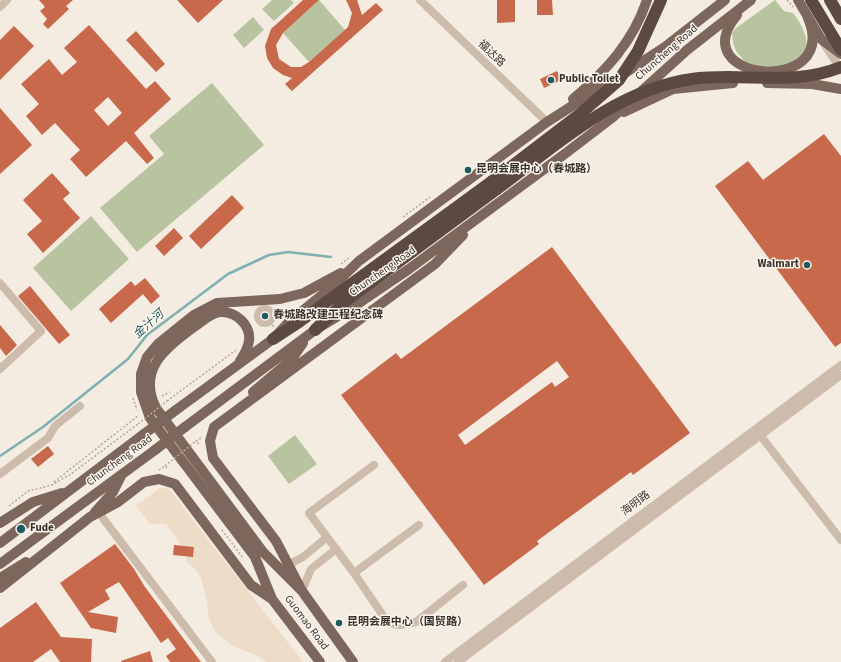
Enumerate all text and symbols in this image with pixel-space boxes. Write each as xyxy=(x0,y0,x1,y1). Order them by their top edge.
street label: Chuncheng Road xyxy=(633,22,701,84)
street label: 福达路 xyxy=(475,38,507,70)
place label: Public Toilet xyxy=(559,73,619,87)
marker: Public Toilet xyxy=(546,75,556,85)
place label: 昆明会展中心（春城路） xyxy=(476,163,597,177)
marker: 昆明会展中心（春城路） xyxy=(463,165,473,175)
street label: Chuncheng Road xyxy=(347,244,419,300)
place label: Walmart xyxy=(757,258,799,272)
marker: Walmart xyxy=(802,260,812,270)
water label: 金汁河 xyxy=(131,308,167,342)
place label: 春城路改建工程纪念碑 xyxy=(273,309,383,323)
marker: 春城路改建工程纪念碑 xyxy=(260,311,270,321)
street label: Chuncheng Road xyxy=(85,433,155,489)
street label: 海明路 xyxy=(619,489,653,519)
place label: Fude xyxy=(30,522,54,536)
marker: Fude xyxy=(15,523,27,535)
street label: Guomao Road xyxy=(281,593,331,653)
place label: 昆明会展中心（国贸路） xyxy=(347,616,468,630)
marker: 昆明会展中心（国贸路） xyxy=(334,618,344,628)

